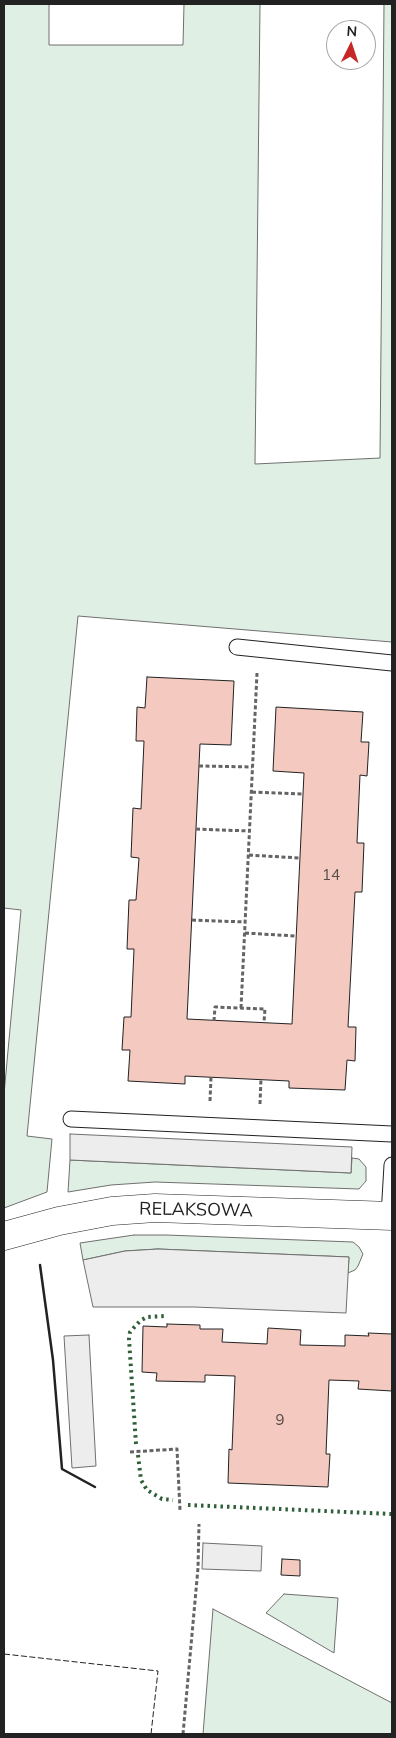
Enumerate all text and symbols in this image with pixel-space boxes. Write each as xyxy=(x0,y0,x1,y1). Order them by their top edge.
north arrow xyxy=(326,20,376,70)
text: N xyxy=(346,22,358,40)
house number: 14 xyxy=(322,866,340,884)
street label: RELAKSOWA xyxy=(139,1198,253,1222)
house number: 9 xyxy=(276,1411,284,1429)

